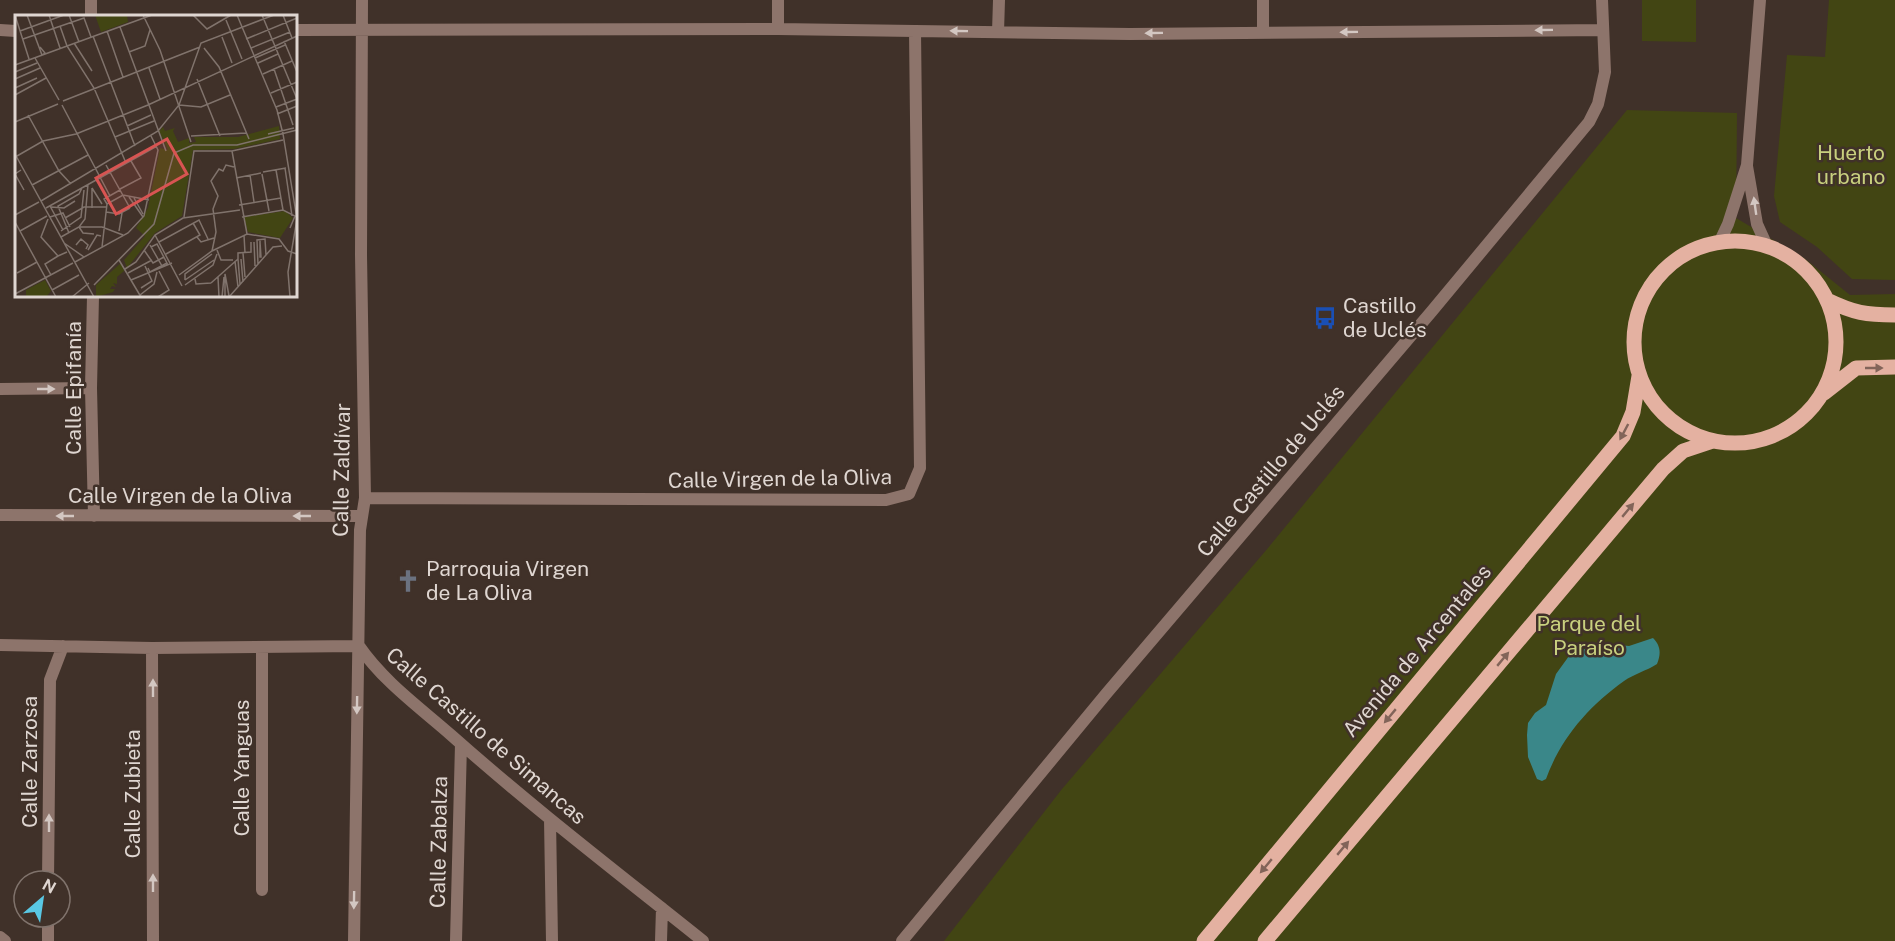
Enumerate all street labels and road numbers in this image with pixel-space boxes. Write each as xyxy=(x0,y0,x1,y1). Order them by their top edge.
street label: Calle Epifanía xyxy=(61,321,86,455)
street label: Calle Castillo de Uclés xyxy=(1191,380,1350,562)
street label: Calle Zaldívar xyxy=(328,403,355,537)
street label: Calle Virgen de la Oliva xyxy=(668,464,892,493)
street label: Calle Virgen de la Oliva xyxy=(68,483,292,508)
street label: Avenida de Arcentales xyxy=(1337,559,1496,742)
street label: Calle Castillo de Simancas xyxy=(381,642,591,829)
street label: Calle Zarzosa xyxy=(17,696,42,828)
street label: Calle Yanguas xyxy=(229,700,254,836)
street label: Calle Zubieta xyxy=(120,729,145,859)
street label: Calle Zabalza xyxy=(425,776,452,908)

